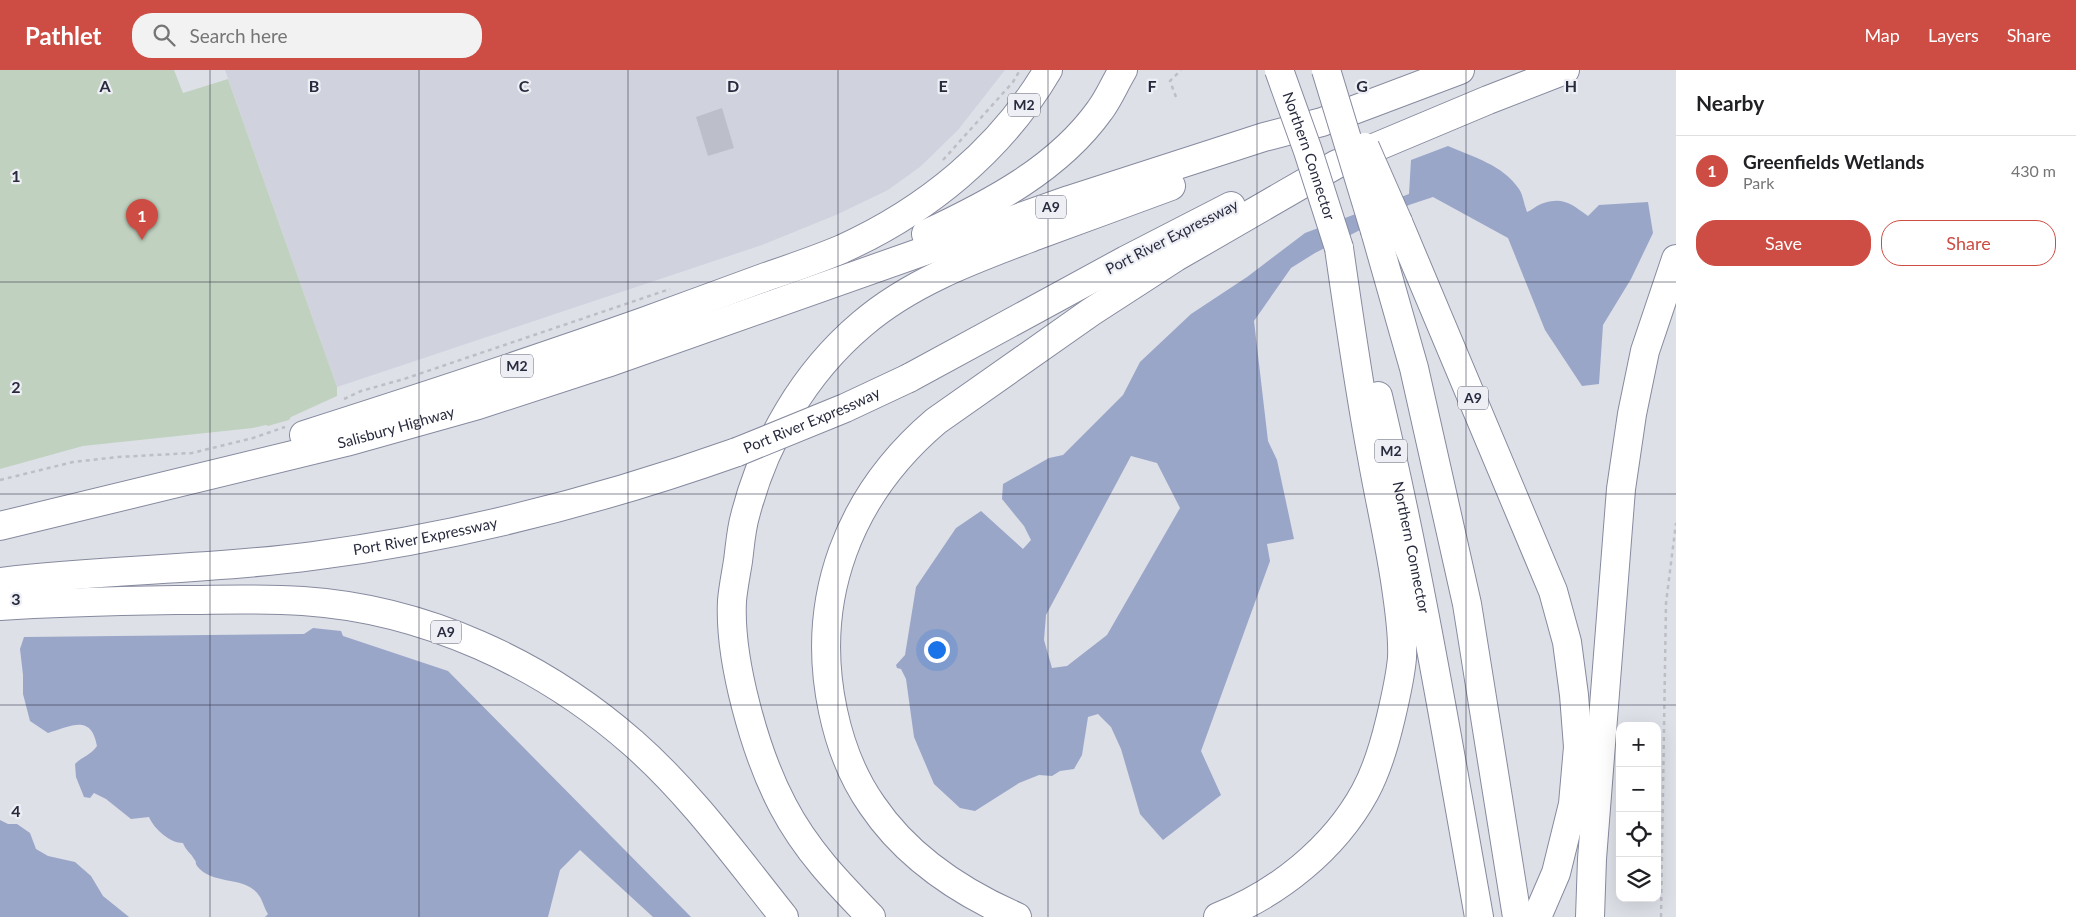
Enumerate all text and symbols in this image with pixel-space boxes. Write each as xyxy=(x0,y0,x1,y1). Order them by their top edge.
search box xyxy=(132,13,482,58)
text: Pathlet xyxy=(25,21,102,50)
icon: search xyxy=(150,21,178,49)
text: Search here xyxy=(190,24,288,47)
text: Map xyxy=(1864,24,1900,46)
text: Layers xyxy=(1928,24,1979,46)
text: Share xyxy=(2007,24,2051,46)
text: A xyxy=(98,76,111,95)
text: B xyxy=(309,76,319,95)
text: C xyxy=(519,76,530,95)
text: D xyxy=(727,76,739,95)
text: E xyxy=(938,76,948,95)
text: F xyxy=(1147,76,1157,95)
text: G xyxy=(1356,76,1368,95)
text: H xyxy=(1565,76,1577,95)
street label: Northern Connector xyxy=(1280,89,1340,223)
text: Nearby xyxy=(1696,90,1764,115)
road number: M2 xyxy=(1008,94,1040,116)
text: Greenfields Wetlands xyxy=(1743,150,1924,173)
text: 1 xyxy=(1707,161,1717,180)
text: 430 m xyxy=(2011,161,2056,180)
text: 1 xyxy=(11,166,21,185)
text: Park xyxy=(1743,173,1774,192)
road number: A9 xyxy=(1036,195,1066,218)
street label: Port River Expressway xyxy=(1102,195,1241,277)
pin: 1 xyxy=(126,199,158,240)
button: Save xyxy=(1696,220,1871,266)
button: Share xyxy=(1881,220,2056,266)
road number: M2 xyxy=(501,354,533,378)
text: 2 xyxy=(11,377,21,396)
street label: Port River Expressway xyxy=(740,383,883,456)
road number: A9 xyxy=(1458,386,1488,409)
street label: Salisbury Highway xyxy=(336,402,456,452)
road number: M2 xyxy=(1375,440,1407,462)
street label: Northern Connector xyxy=(1390,480,1434,615)
street label: Port River Expressway xyxy=(352,513,499,558)
text: 3 xyxy=(11,589,21,608)
road number: A9 xyxy=(431,620,461,644)
your location xyxy=(924,637,950,663)
map controls xyxy=(1616,722,1661,902)
button: + xyxy=(1616,722,1661,767)
button: − xyxy=(1616,767,1661,812)
text: 4 xyxy=(11,801,21,820)
button: locate xyxy=(1616,812,1661,857)
button: layers xyxy=(1616,857,1661,902)

